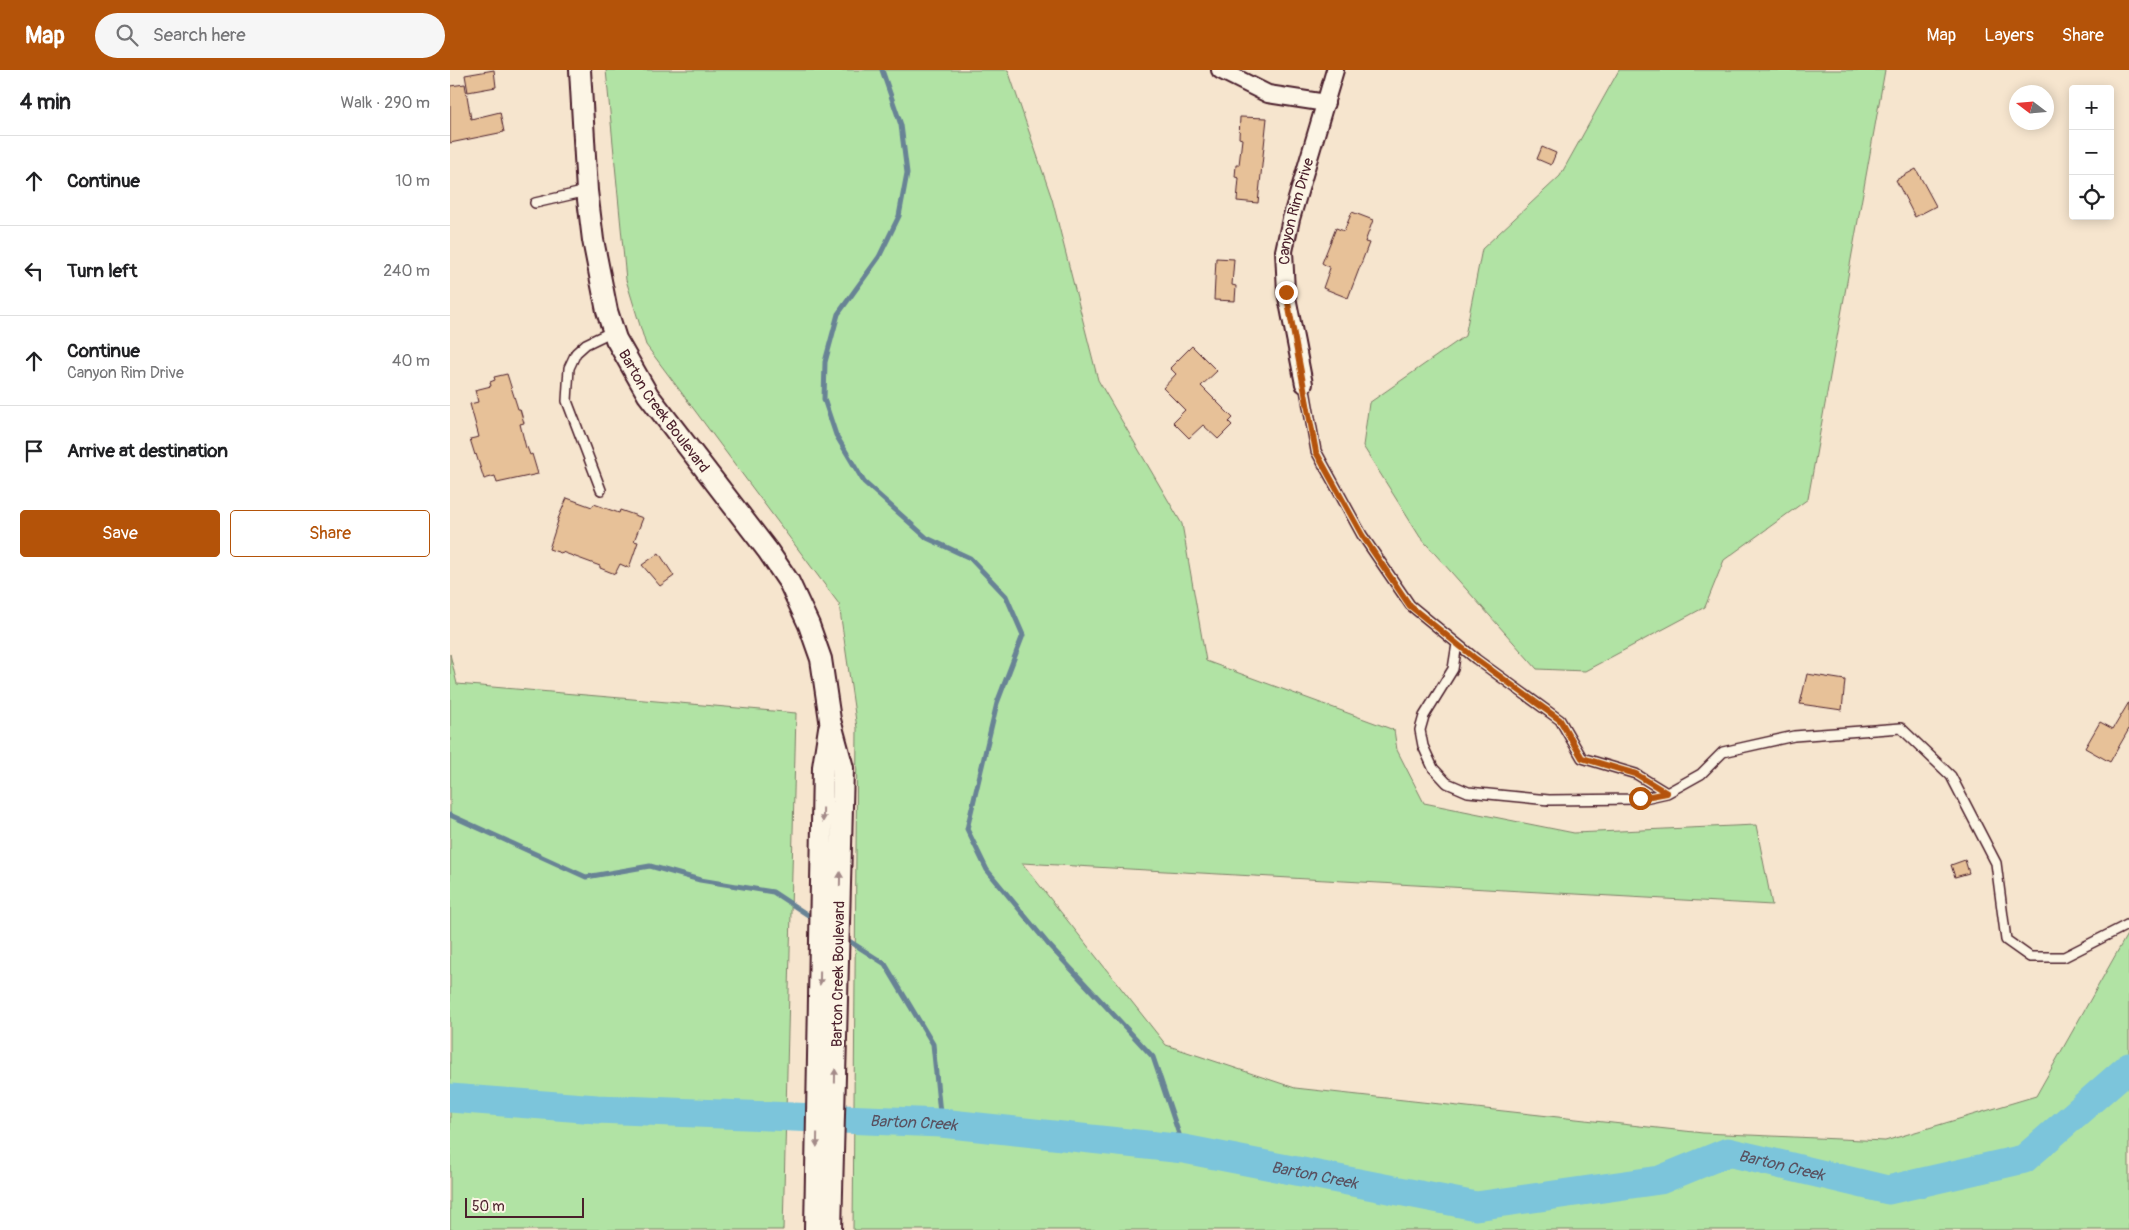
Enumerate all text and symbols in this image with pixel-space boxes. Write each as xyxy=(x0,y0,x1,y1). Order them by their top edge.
search box xyxy=(95,13,445,58)
text: Map xyxy=(25,21,65,50)
icon: search xyxy=(113,21,141,49)
text: Search here xyxy=(153,23,246,47)
text: Map xyxy=(1927,24,1956,47)
text: Layers xyxy=(1984,24,2034,47)
text: Share xyxy=(2062,24,2104,47)
north arrow xyxy=(2009,85,2054,130)
map controls xyxy=(2069,85,2114,220)
button: + xyxy=(2069,85,2114,130)
text: 4 min xyxy=(20,89,71,116)
text: Walk · 290 m xyxy=(341,93,430,113)
button: − xyxy=(2069,130,2114,175)
street label: Canyon Rim Drive xyxy=(1275,155,1319,265)
icon: ahead xyxy=(20,167,48,195)
text: Continue xyxy=(67,169,140,193)
text: 10 m xyxy=(395,171,430,191)
button: locate xyxy=(2069,175,2114,220)
icon: left xyxy=(20,257,48,285)
text: Turn left xyxy=(67,259,137,283)
text: 240 m xyxy=(383,261,430,281)
route end xyxy=(1275,281,1298,304)
text: Continue xyxy=(67,339,140,363)
street label: Barton Creek Boulevard xyxy=(614,346,713,477)
icon: ahead xyxy=(20,347,48,375)
text: 40 m xyxy=(392,351,430,371)
text: Canyon Rim Drive xyxy=(67,363,184,383)
icon: arrive xyxy=(20,437,48,465)
text: Arrive at destination xyxy=(67,439,228,463)
button: Save xyxy=(20,510,220,557)
button: Share xyxy=(230,510,430,557)
route start xyxy=(1629,787,1652,810)
one-way arrow xyxy=(818,808,826,824)
one-way arrow xyxy=(836,871,844,887)
street label: Barton Creek Boulevard xyxy=(828,901,849,1047)
one-way arrow xyxy=(815,970,823,986)
one-way arrow xyxy=(831,1068,839,1084)
water label: Barton Creek xyxy=(869,1111,959,1136)
one-way arrow xyxy=(813,1132,821,1148)
water label: Barton Creek xyxy=(1736,1146,1827,1186)
water label: Barton Creek xyxy=(1269,1157,1360,1194)
scale bar xyxy=(465,1195,584,1218)
text: 50 m xyxy=(472,1198,505,1215)

